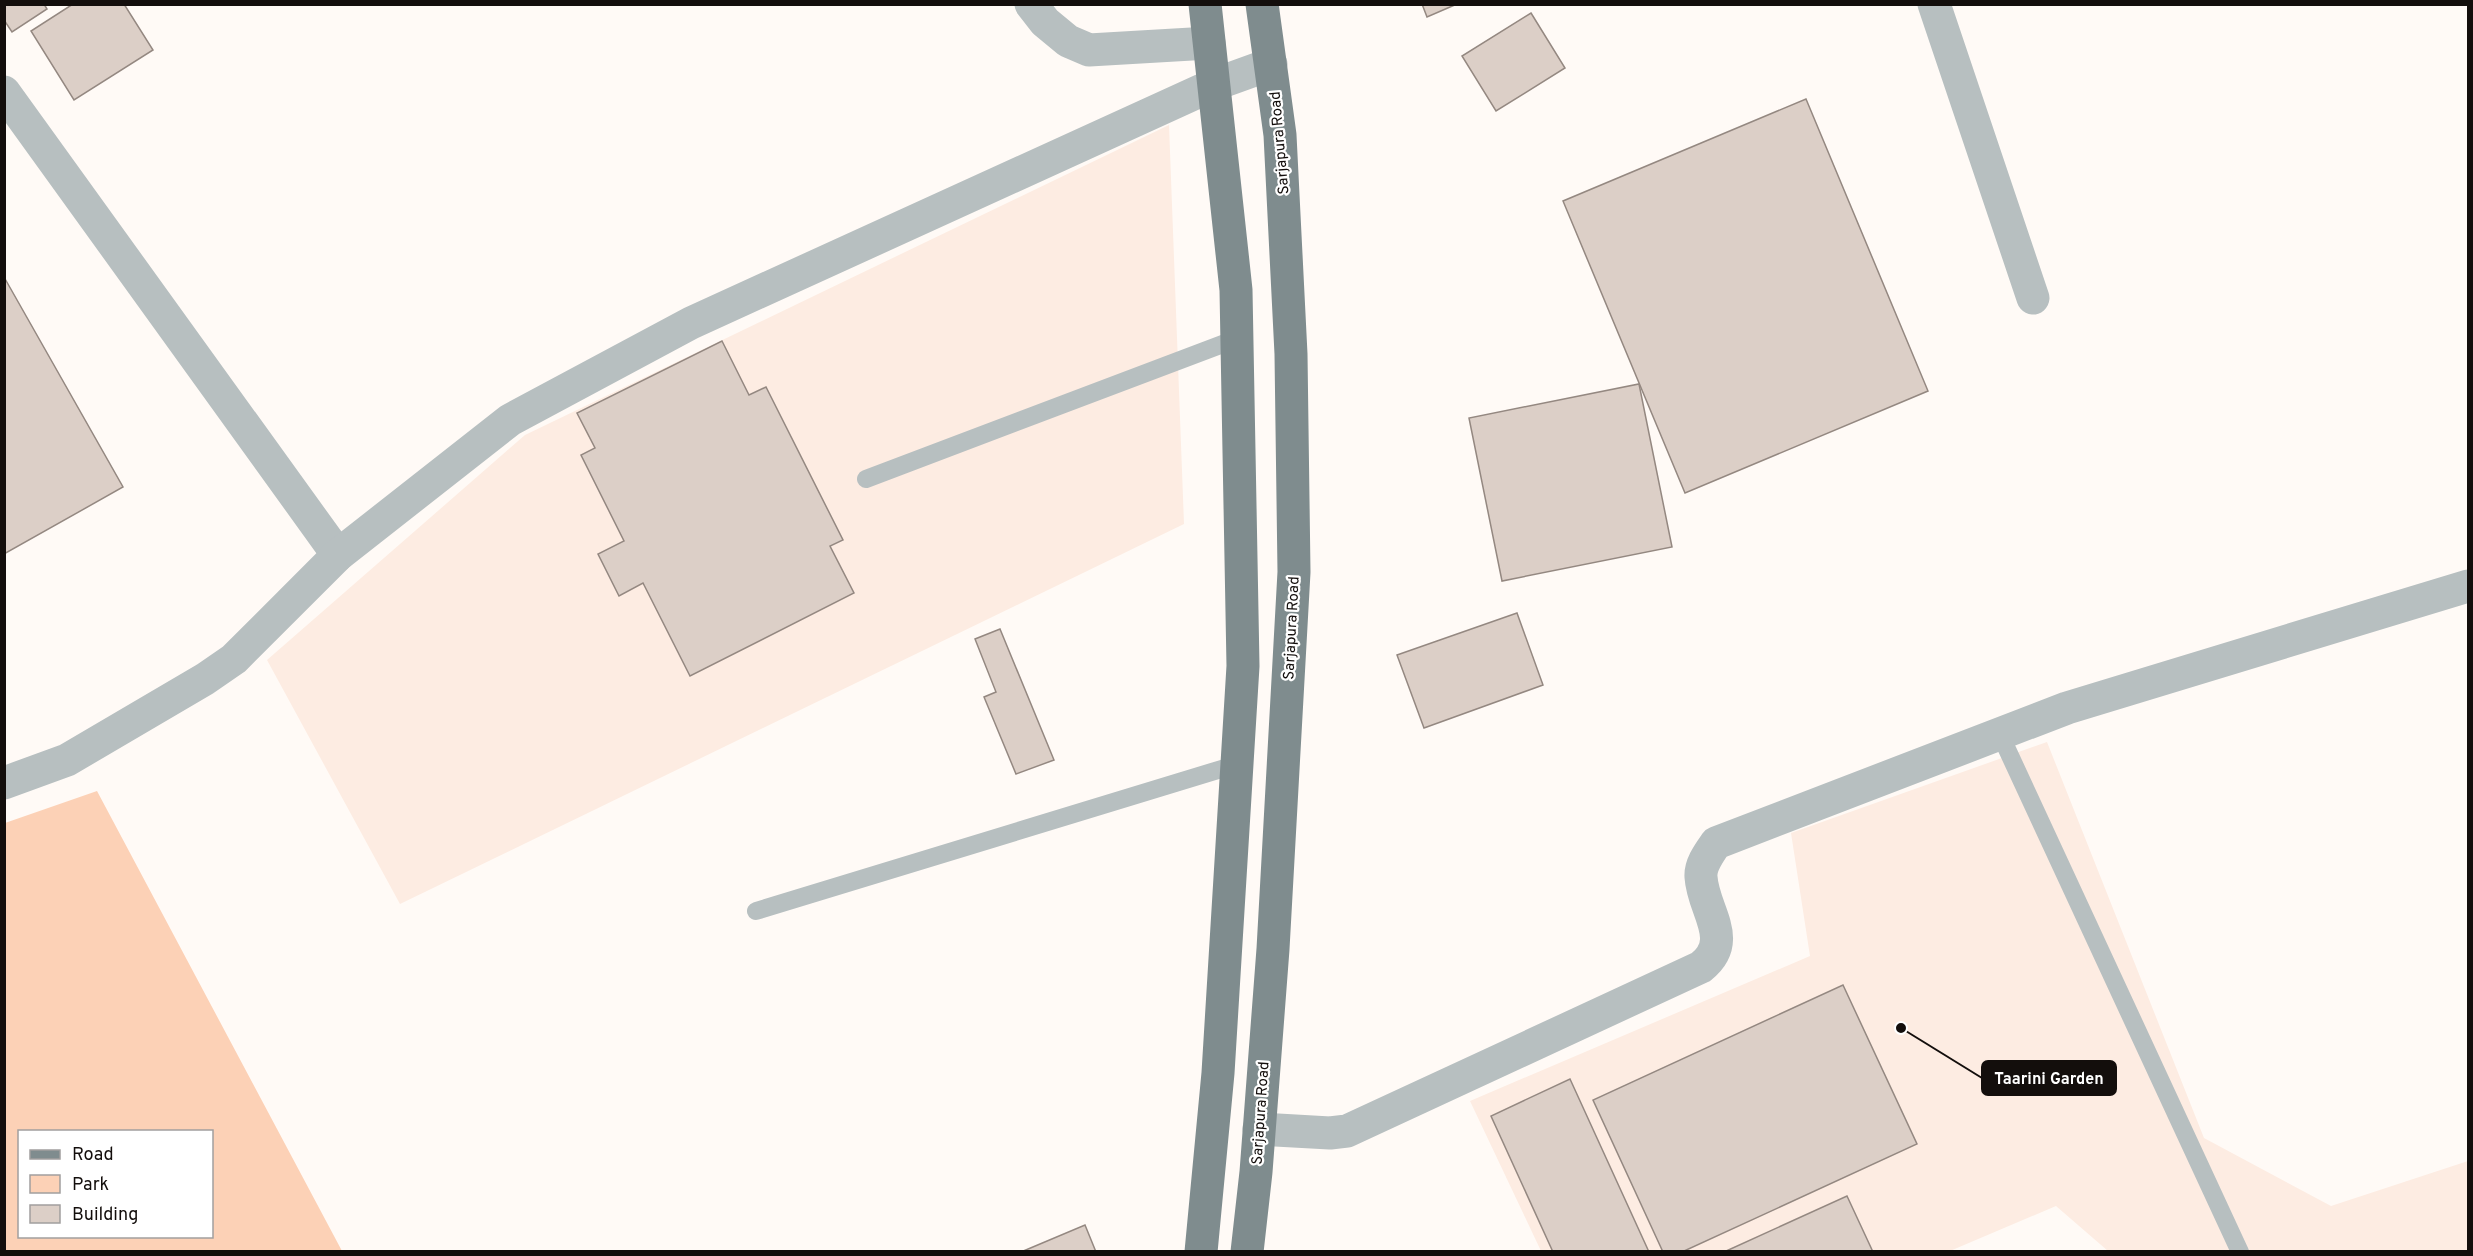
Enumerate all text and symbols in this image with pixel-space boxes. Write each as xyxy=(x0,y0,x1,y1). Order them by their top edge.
street label: Sarjapura Road xyxy=(1267,91,1294,195)
street label: Sarjapura Road xyxy=(1280,576,1305,680)
street label: Sarjapura Road xyxy=(1248,1061,1275,1165)
callout: Taarini Garden xyxy=(1982,1061,2116,1095)
text: Taarini Garden xyxy=(1994,1070,2104,1090)
legend xyxy=(18,1130,213,1238)
text: Road xyxy=(72,1144,114,1167)
text: Park xyxy=(72,1174,109,1197)
text: Building xyxy=(72,1204,138,1227)

